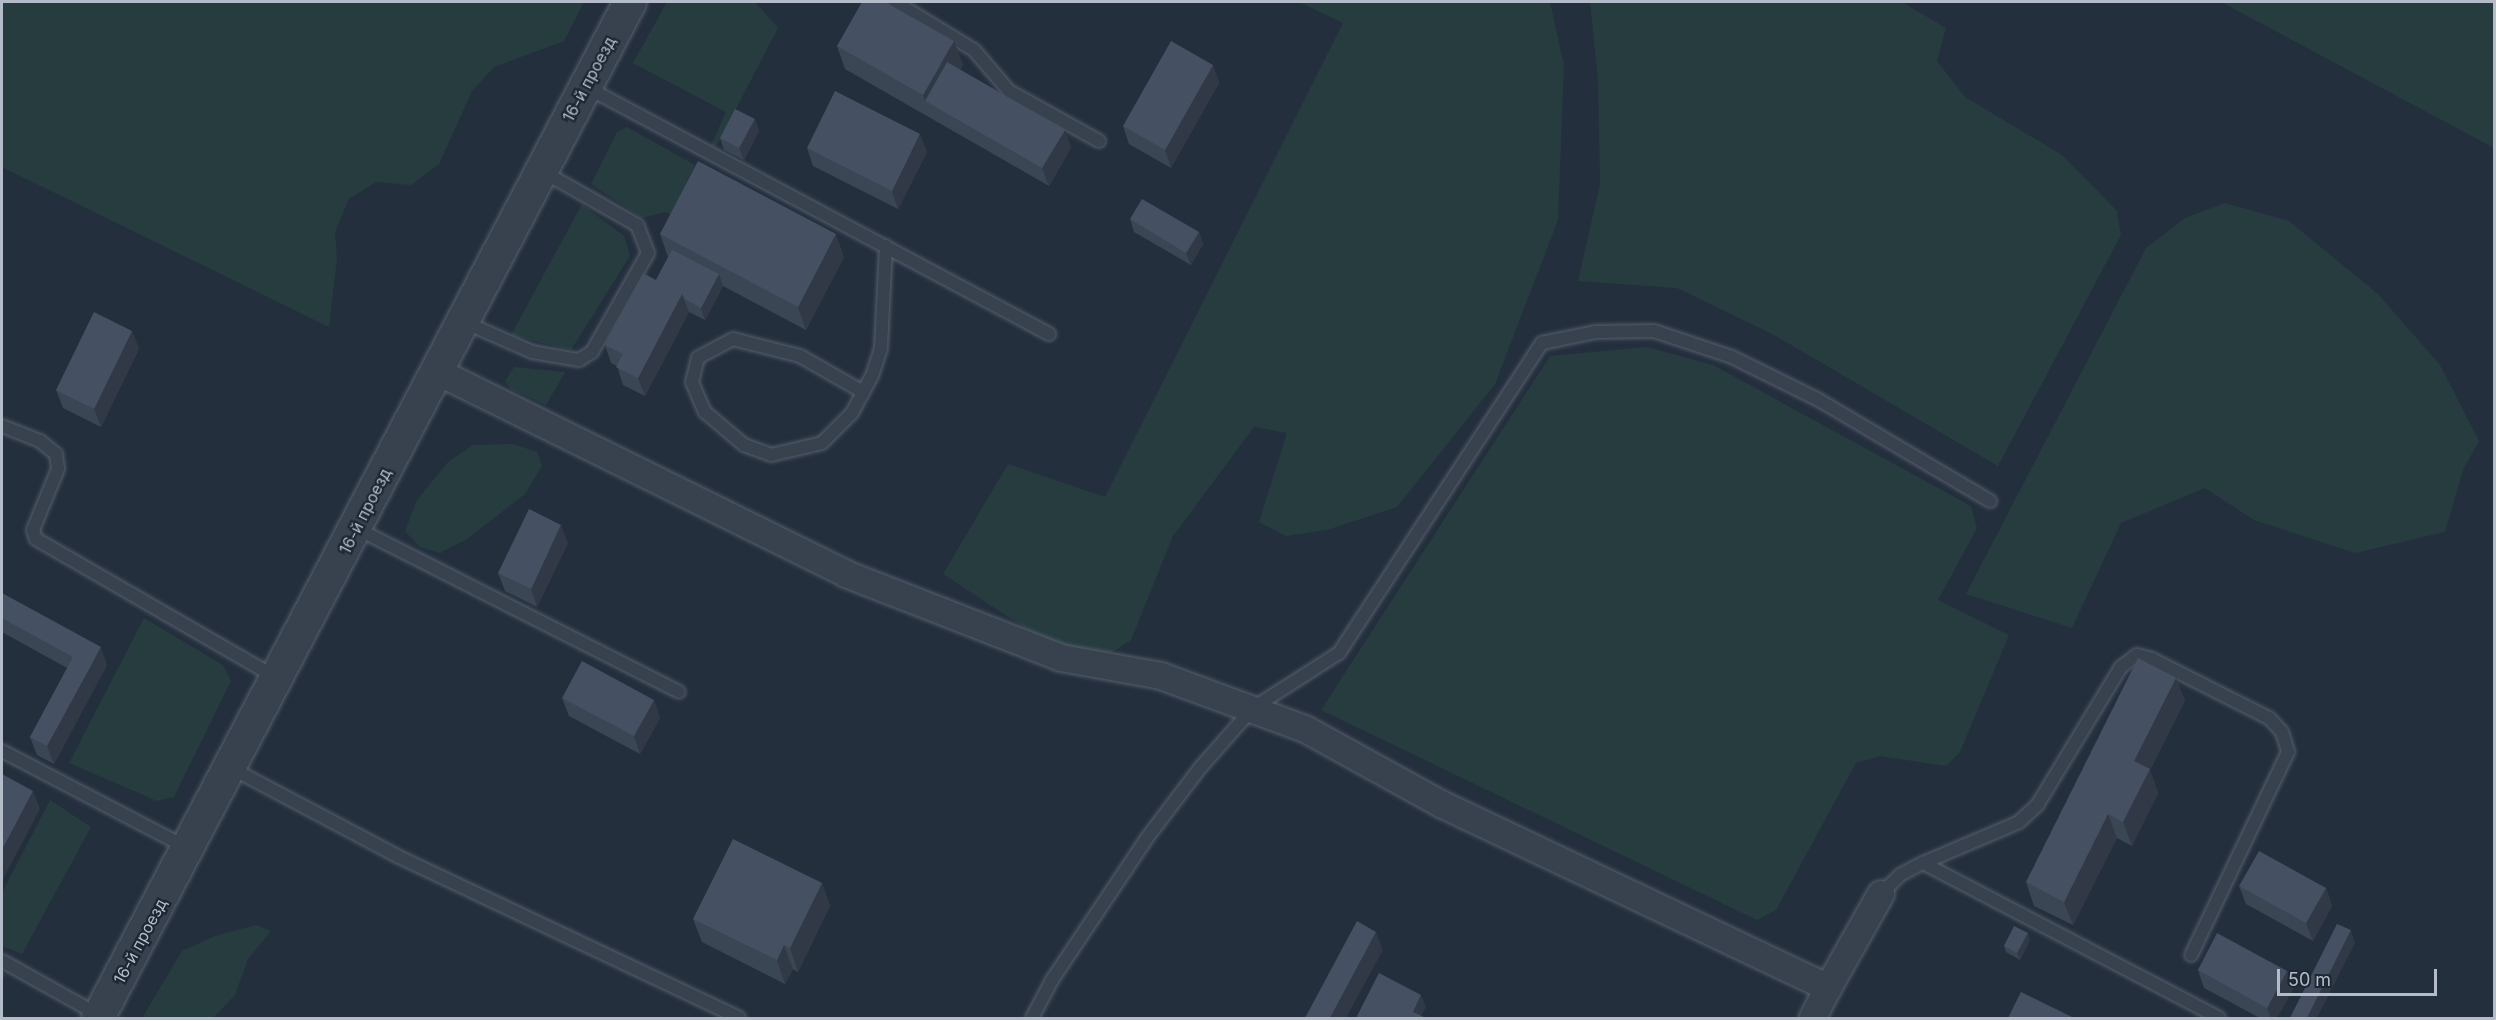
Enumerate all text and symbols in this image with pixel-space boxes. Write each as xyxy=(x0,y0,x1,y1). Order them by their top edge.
street label: 16-й проезд xyxy=(558,33,620,125)
street label: 16-й проезд xyxy=(335,465,395,557)
street label: 16-й проезд xyxy=(109,895,171,987)
scale bar xyxy=(2280,957,2440,995)
text: 50 m xyxy=(2288,969,2331,990)

